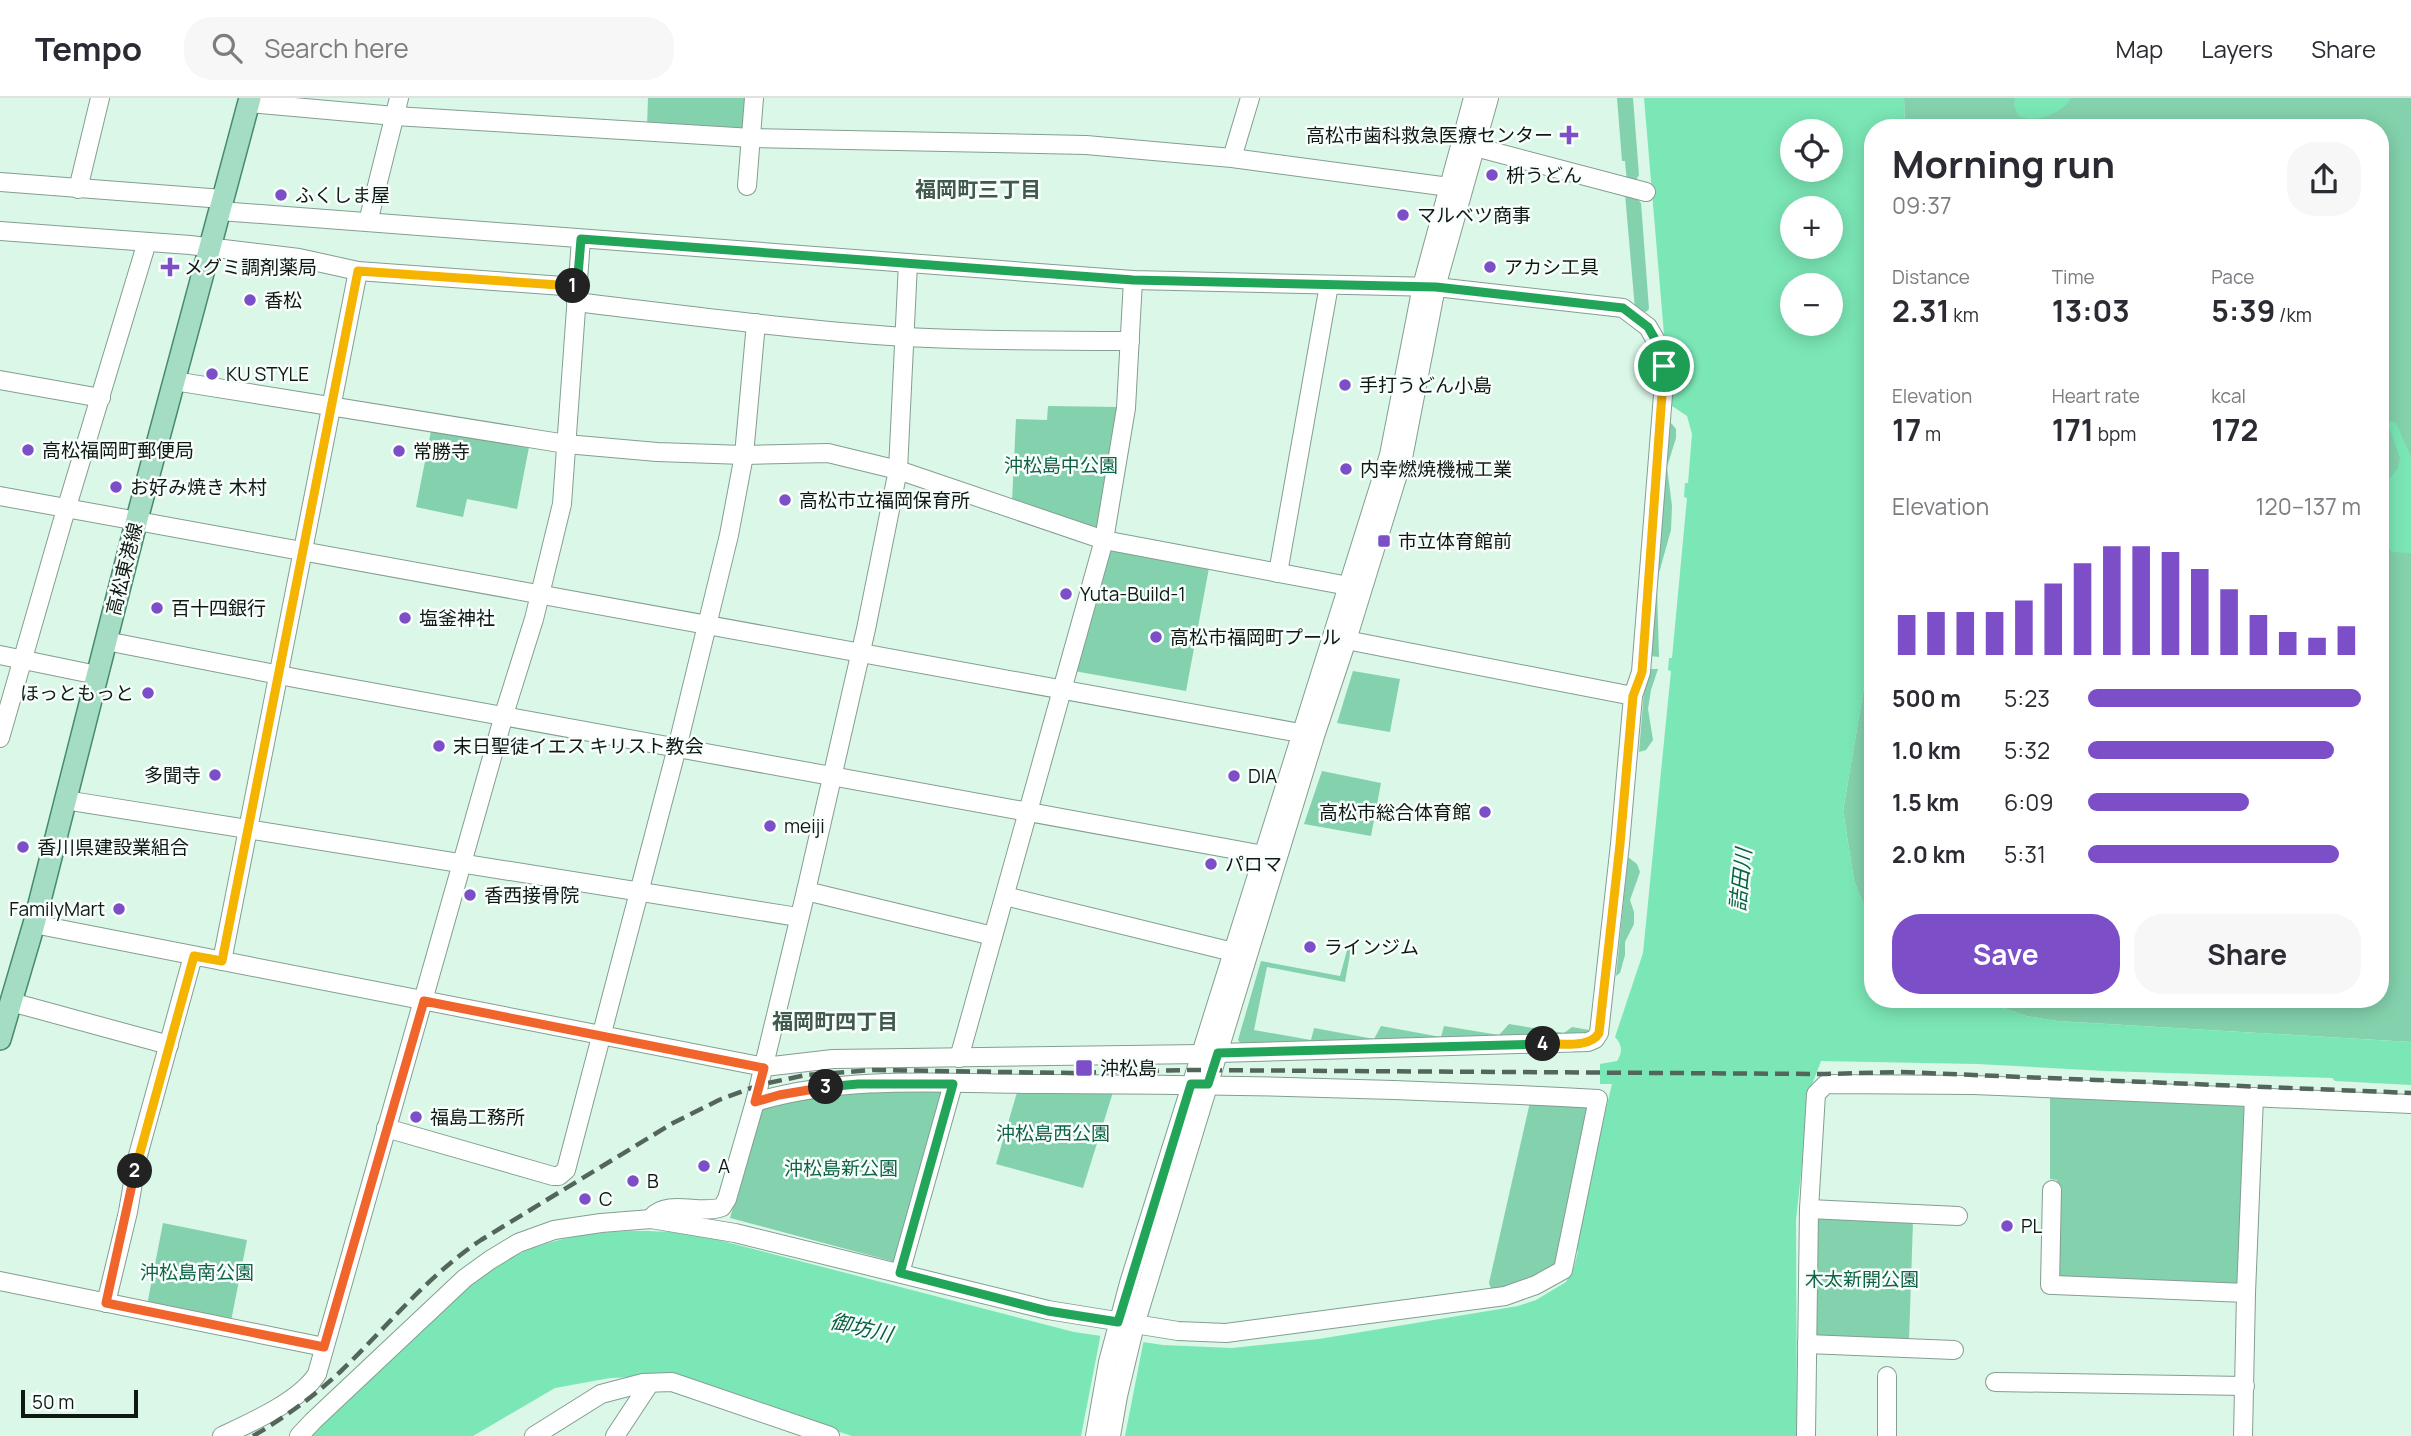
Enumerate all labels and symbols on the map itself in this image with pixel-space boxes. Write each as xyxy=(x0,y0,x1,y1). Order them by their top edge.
place label: 高松市歯科救急医療センター xyxy=(1306,122,1553,148)
marker: 高松市歯科救急医療センター xyxy=(1559,125,1579,145)
place label: 枡うどん xyxy=(1506,162,1582,188)
marker: 枡うどん xyxy=(1484,167,1500,183)
district label: 福岡町三丁目 xyxy=(915,175,1041,203)
place label: ふくしま屋 xyxy=(295,182,390,208)
marker: ふくしま屋 xyxy=(273,187,289,203)
place label: マルベツ商事 xyxy=(1417,202,1531,228)
marker: マルベツ商事 xyxy=(1395,207,1411,223)
place label: メグミ調剤薬局 xyxy=(184,254,317,280)
place label: アカシ工具 xyxy=(1504,254,1599,280)
marker: メグミ調剤薬局 xyxy=(162,259,178,275)
marker: アカシ工具 xyxy=(1482,259,1498,275)
pin: 1 xyxy=(556,268,590,304)
place label: 香松 xyxy=(264,287,302,313)
marker: 香松 xyxy=(242,292,258,308)
pin xyxy=(1634,336,1694,396)
place label: KU STYLE xyxy=(226,361,309,387)
marker: KU STYLE xyxy=(204,366,220,382)
place label: 手打うどん小島 xyxy=(1359,372,1492,398)
marker: 手打うどん小島 xyxy=(1337,377,1353,393)
place label: 高松福岡町郵便局 xyxy=(42,437,194,463)
place label: 常勝寺 xyxy=(413,438,470,464)
marker: 高松福岡町郵便局 xyxy=(20,442,36,458)
marker: 常勝寺 xyxy=(391,443,407,459)
park label: 沖松島中公園 xyxy=(1004,452,1118,478)
place label: 内幸燃焼機械工業 xyxy=(1360,456,1512,482)
marker: 内幸燃焼機械工業 xyxy=(1338,461,1354,477)
place label: お好み焼き 木村 xyxy=(130,474,267,500)
marker: お好み焼き 木村 xyxy=(108,479,124,495)
place label: 高松市立福岡保育所 xyxy=(799,487,970,513)
marker: 高松市立福岡保育所 xyxy=(777,492,793,508)
street label: 高松東港線 xyxy=(100,520,148,618)
place label: 市立体育館前 xyxy=(1398,528,1512,554)
marker: 市立体育館前 xyxy=(1376,533,1392,549)
place label: Yuta-Build-1 xyxy=(1080,581,1186,607)
marker: Yuta-Build-1 xyxy=(1058,586,1074,602)
place label: 百十四銀行 xyxy=(171,595,266,621)
marker: 百十四銀行 xyxy=(149,600,165,616)
place label: 塩釜神社 xyxy=(419,605,495,631)
marker: 塩釜神社 xyxy=(397,610,413,626)
place label: 高松市福岡町プール xyxy=(1170,624,1341,650)
marker: 高松市福岡町プール xyxy=(1148,629,1164,645)
place label: ほっともっと xyxy=(20,680,134,706)
marker: ほっともっと xyxy=(140,685,156,701)
place label: 末日聖徒イエス キリスト教会 xyxy=(453,733,704,759)
marker: 末日聖徒イエス キリスト教会 xyxy=(431,738,447,754)
place label: 多聞寺 xyxy=(144,762,201,788)
place label: DIA xyxy=(1248,763,1277,789)
marker: 多聞寺 xyxy=(207,767,223,783)
marker: DIA xyxy=(1226,768,1242,784)
place label: 高松市総合体育館 xyxy=(1319,799,1471,825)
marker: 高松市総合体育館 xyxy=(1477,804,1493,820)
place label: meiji xyxy=(784,813,825,839)
marker: meiji xyxy=(762,818,778,834)
place label: 香川県建設業組合 xyxy=(37,834,189,860)
marker: 香川県建設業組合 xyxy=(15,839,31,855)
water label: 詰田川 xyxy=(1723,845,1757,913)
place label: パロマ xyxy=(1225,851,1282,877)
marker: パロマ xyxy=(1203,856,1219,872)
place label: 香西接骨院 xyxy=(484,882,579,908)
marker: 香西接骨院 xyxy=(462,887,478,903)
place label: FamilyMart xyxy=(9,896,105,922)
marker: FamilyMart xyxy=(111,901,127,917)
place label: ラインジム xyxy=(1324,934,1419,960)
marker: ラインジム xyxy=(1302,939,1318,955)
district label: 福岡町四丁目 xyxy=(772,1007,898,1035)
pin: 4 xyxy=(1526,1026,1560,1062)
place label: 沖松島 xyxy=(1100,1055,1157,1081)
marker: 沖松島 xyxy=(1074,1058,1094,1078)
pin: 3 xyxy=(808,1070,844,1104)
place label: 福島工務所 xyxy=(430,1104,525,1130)
marker: 福島工務所 xyxy=(408,1109,424,1125)
park label: 沖松島西公園 xyxy=(996,1120,1110,1146)
place label: A xyxy=(718,1153,730,1179)
pin: 2 xyxy=(118,1154,152,1188)
park label: 沖松島新公園 xyxy=(784,1155,898,1181)
marker: A xyxy=(696,1158,712,1174)
place label: B xyxy=(647,1168,659,1194)
marker: B xyxy=(625,1173,641,1189)
place label: C xyxy=(599,1186,613,1212)
marker: C xyxy=(577,1191,593,1207)
place label: PL xyxy=(2021,1213,2042,1239)
marker: PL xyxy=(1999,1218,2015,1234)
park label: 沖松島南公園 xyxy=(140,1259,254,1285)
park label: 木太新開公園 xyxy=(1805,1266,1919,1292)
water label: 御坊川 xyxy=(827,1306,897,1348)
scale bar xyxy=(21,1387,138,1419)

